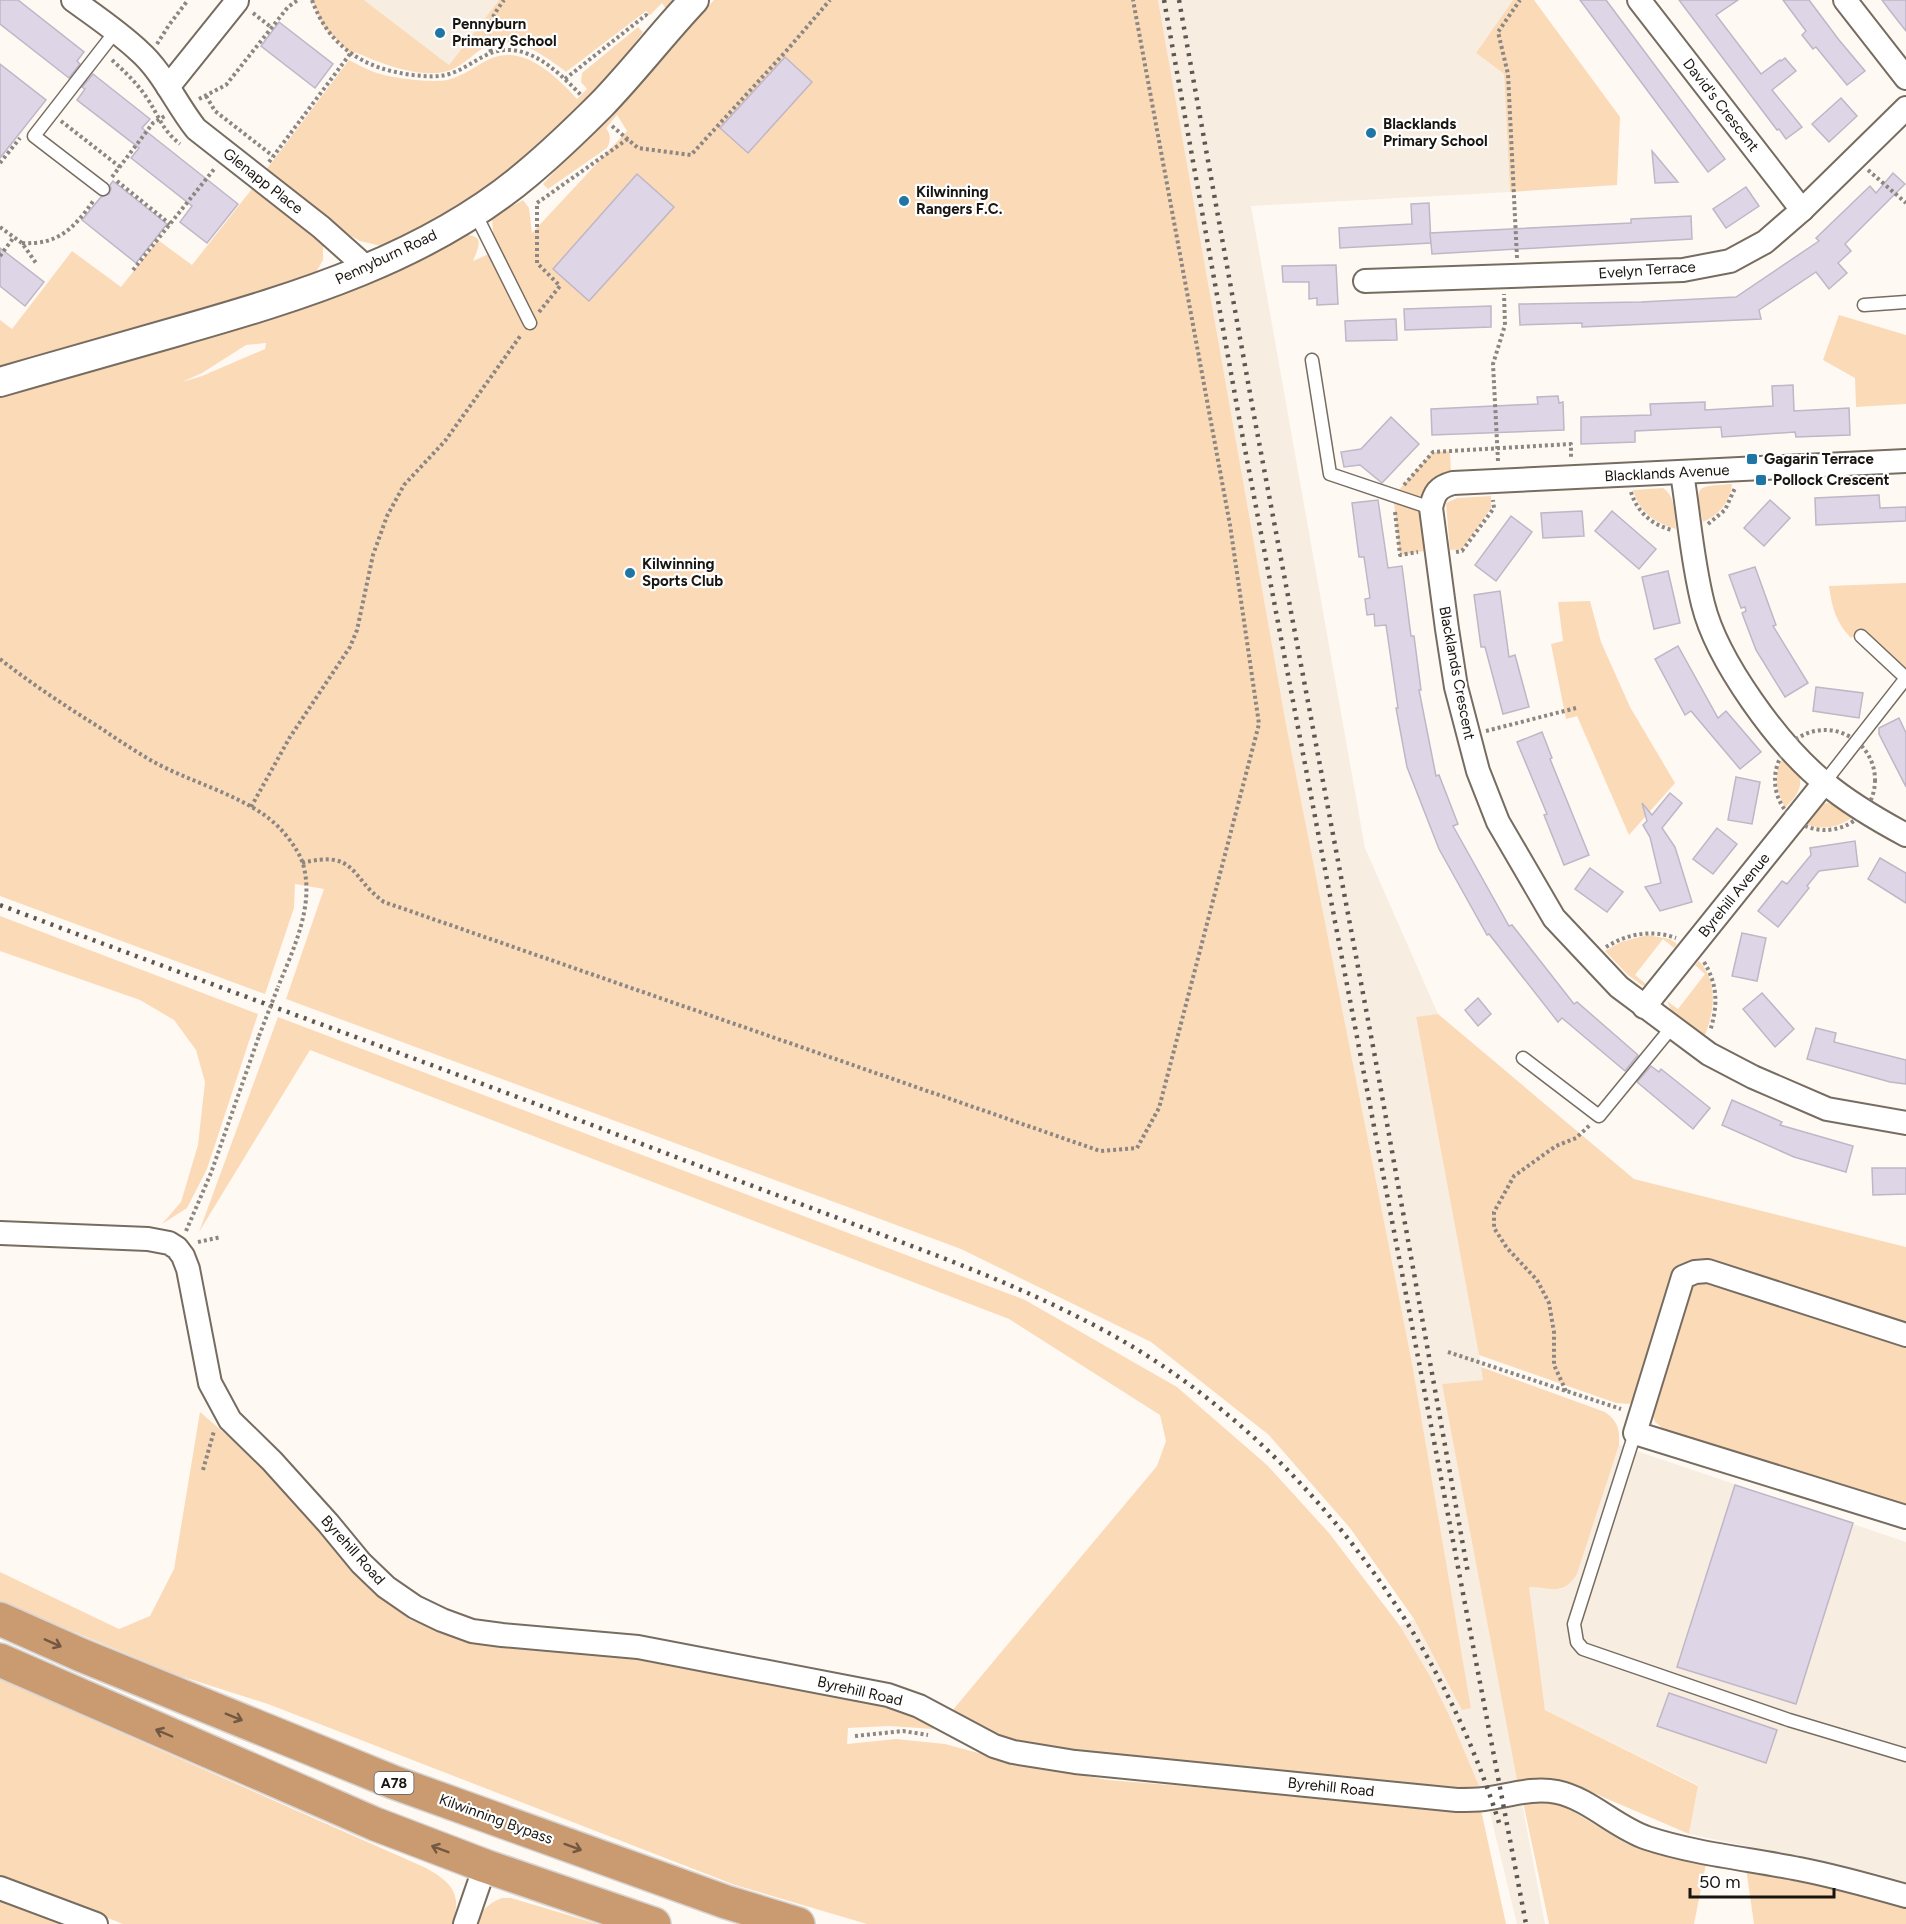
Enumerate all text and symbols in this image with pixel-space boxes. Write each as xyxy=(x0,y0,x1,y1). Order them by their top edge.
place label: Pennyburn Primary School xyxy=(452,15,557,50)
marker: Pennyburn Primary School xyxy=(433,26,447,40)
street label: David's Crescent xyxy=(1679,55,1763,155)
place label: Blacklands Primary School xyxy=(1383,115,1488,150)
marker: Blacklands Primary School xyxy=(1364,126,1378,140)
street label: Glenapp Place xyxy=(220,144,306,218)
place label: Kilwinning Rangers F.C. xyxy=(916,183,1003,218)
marker: Kilwinning Rangers F.C. xyxy=(897,194,911,208)
street label: Pennyburn Road xyxy=(332,226,440,288)
street label: Evelyn Terrace xyxy=(1598,258,1696,282)
place label: Gagarin Terrace xyxy=(1764,450,1874,468)
marker: Gagarin Terrace xyxy=(1745,452,1759,466)
street label: Blacklands Avenue xyxy=(1604,461,1730,485)
place label: Pollock Crescent xyxy=(1773,471,1889,489)
marker: Pollock Crescent xyxy=(1754,473,1768,487)
place label: Kilwinning Sports Club xyxy=(642,555,723,590)
marker: Kilwinning Sports Club xyxy=(623,566,637,580)
street label: Blacklands Crescent xyxy=(1435,605,1479,742)
street label: Byrehill Avenue xyxy=(1695,849,1773,941)
street label: Byrehill Road xyxy=(317,1512,389,1588)
one-way arrow xyxy=(44,1637,62,1649)
street label: Byrehill Road xyxy=(816,1672,904,1710)
one-way arrow xyxy=(224,1712,242,1723)
one-way arrow xyxy=(155,1726,173,1738)
road number: A78 xyxy=(374,1772,414,1794)
street label: Byrehill Road xyxy=(1287,1774,1375,1800)
street label: Kilwinning Bypass xyxy=(437,1790,555,1848)
one-way arrow xyxy=(563,1842,581,1853)
one-way arrow xyxy=(431,1843,450,1854)
scale bar xyxy=(1690,1861,1834,1899)
text: 50 m xyxy=(1699,1871,1741,1893)

